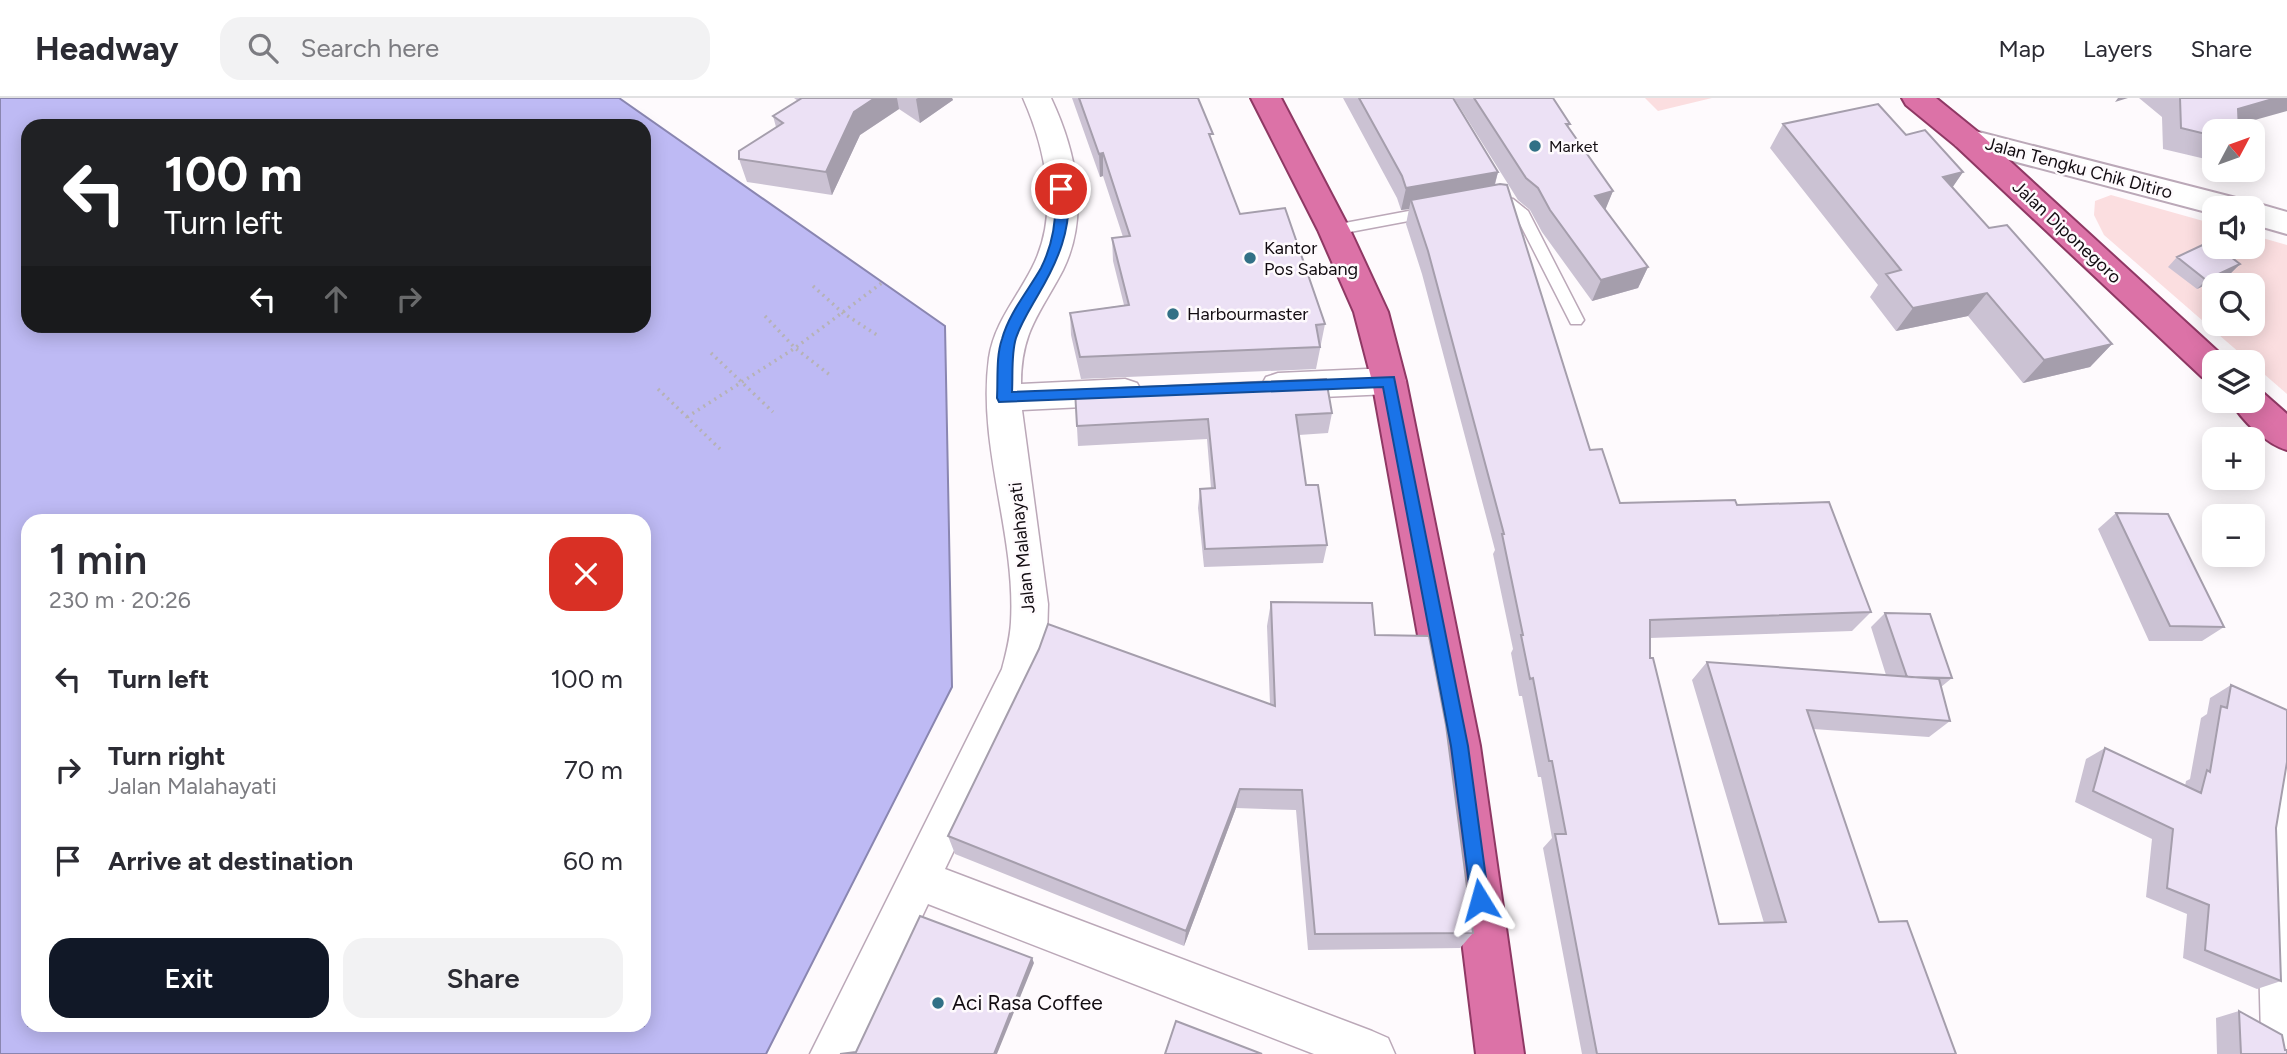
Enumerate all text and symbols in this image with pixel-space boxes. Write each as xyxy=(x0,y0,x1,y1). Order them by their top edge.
search box xyxy=(220,17,710,80)
text: Headway xyxy=(35,29,178,68)
icon: search xyxy=(244,29,282,67)
text: Search here xyxy=(300,32,439,64)
text: Map xyxy=(1998,34,2045,63)
text: Layers xyxy=(2083,34,2152,63)
text: Share xyxy=(2190,34,2252,63)
north arrow xyxy=(2202,119,2264,182)
map controls xyxy=(2202,119,2265,567)
street label: Jalan Tengku Chik Ditiro xyxy=(1983,132,2175,204)
place label: Market xyxy=(1549,137,1598,156)
marker: Market xyxy=(1527,138,1543,154)
text: 100 m xyxy=(164,144,303,203)
icon: left xyxy=(49,147,140,238)
pin xyxy=(1031,159,1091,219)
icon: arrive xyxy=(1042,170,1080,208)
street label: Jalan Diponegoro xyxy=(2008,176,2126,288)
button: sound xyxy=(2202,196,2265,259)
text: Turn left xyxy=(164,204,283,242)
place label: Kantor Pos Sabang xyxy=(1264,237,1358,280)
marker: Kantor Pos Sabang xyxy=(1242,250,1258,266)
button: search xyxy=(2202,273,2265,336)
icon: left xyxy=(244,280,282,318)
icon: ahead xyxy=(317,280,355,318)
icon: right xyxy=(390,280,428,318)
place label: Harbourmaster xyxy=(1187,303,1308,325)
marker: Harbourmaster xyxy=(1165,306,1181,322)
button: layers xyxy=(2202,350,2265,413)
button: + xyxy=(2202,427,2265,490)
street label: Jalan Malahayati xyxy=(1004,481,1040,615)
button: − xyxy=(2202,504,2265,567)
text: 1 min xyxy=(49,534,147,585)
button: close xyxy=(549,537,623,611)
text: 230 m · 20:26 xyxy=(49,586,191,614)
icon: left xyxy=(49,660,87,698)
text: Turn left xyxy=(108,663,209,695)
text: 100 m xyxy=(550,663,623,695)
text: Turn right xyxy=(108,740,225,772)
icon: right xyxy=(49,751,87,789)
text: 70 m xyxy=(564,754,623,786)
text: Jalan Malahayati xyxy=(108,772,277,800)
icon: arrive xyxy=(49,842,87,880)
text: Arrive at destination xyxy=(108,845,353,877)
text: 60 m xyxy=(563,845,623,877)
position arrow xyxy=(1443,863,1517,937)
button: Exit xyxy=(49,938,329,1018)
button: Share xyxy=(343,938,623,1018)
place label: Aci Rasa Coffee xyxy=(952,990,1103,1015)
marker: Aci Rasa Coffee xyxy=(930,995,946,1011)

